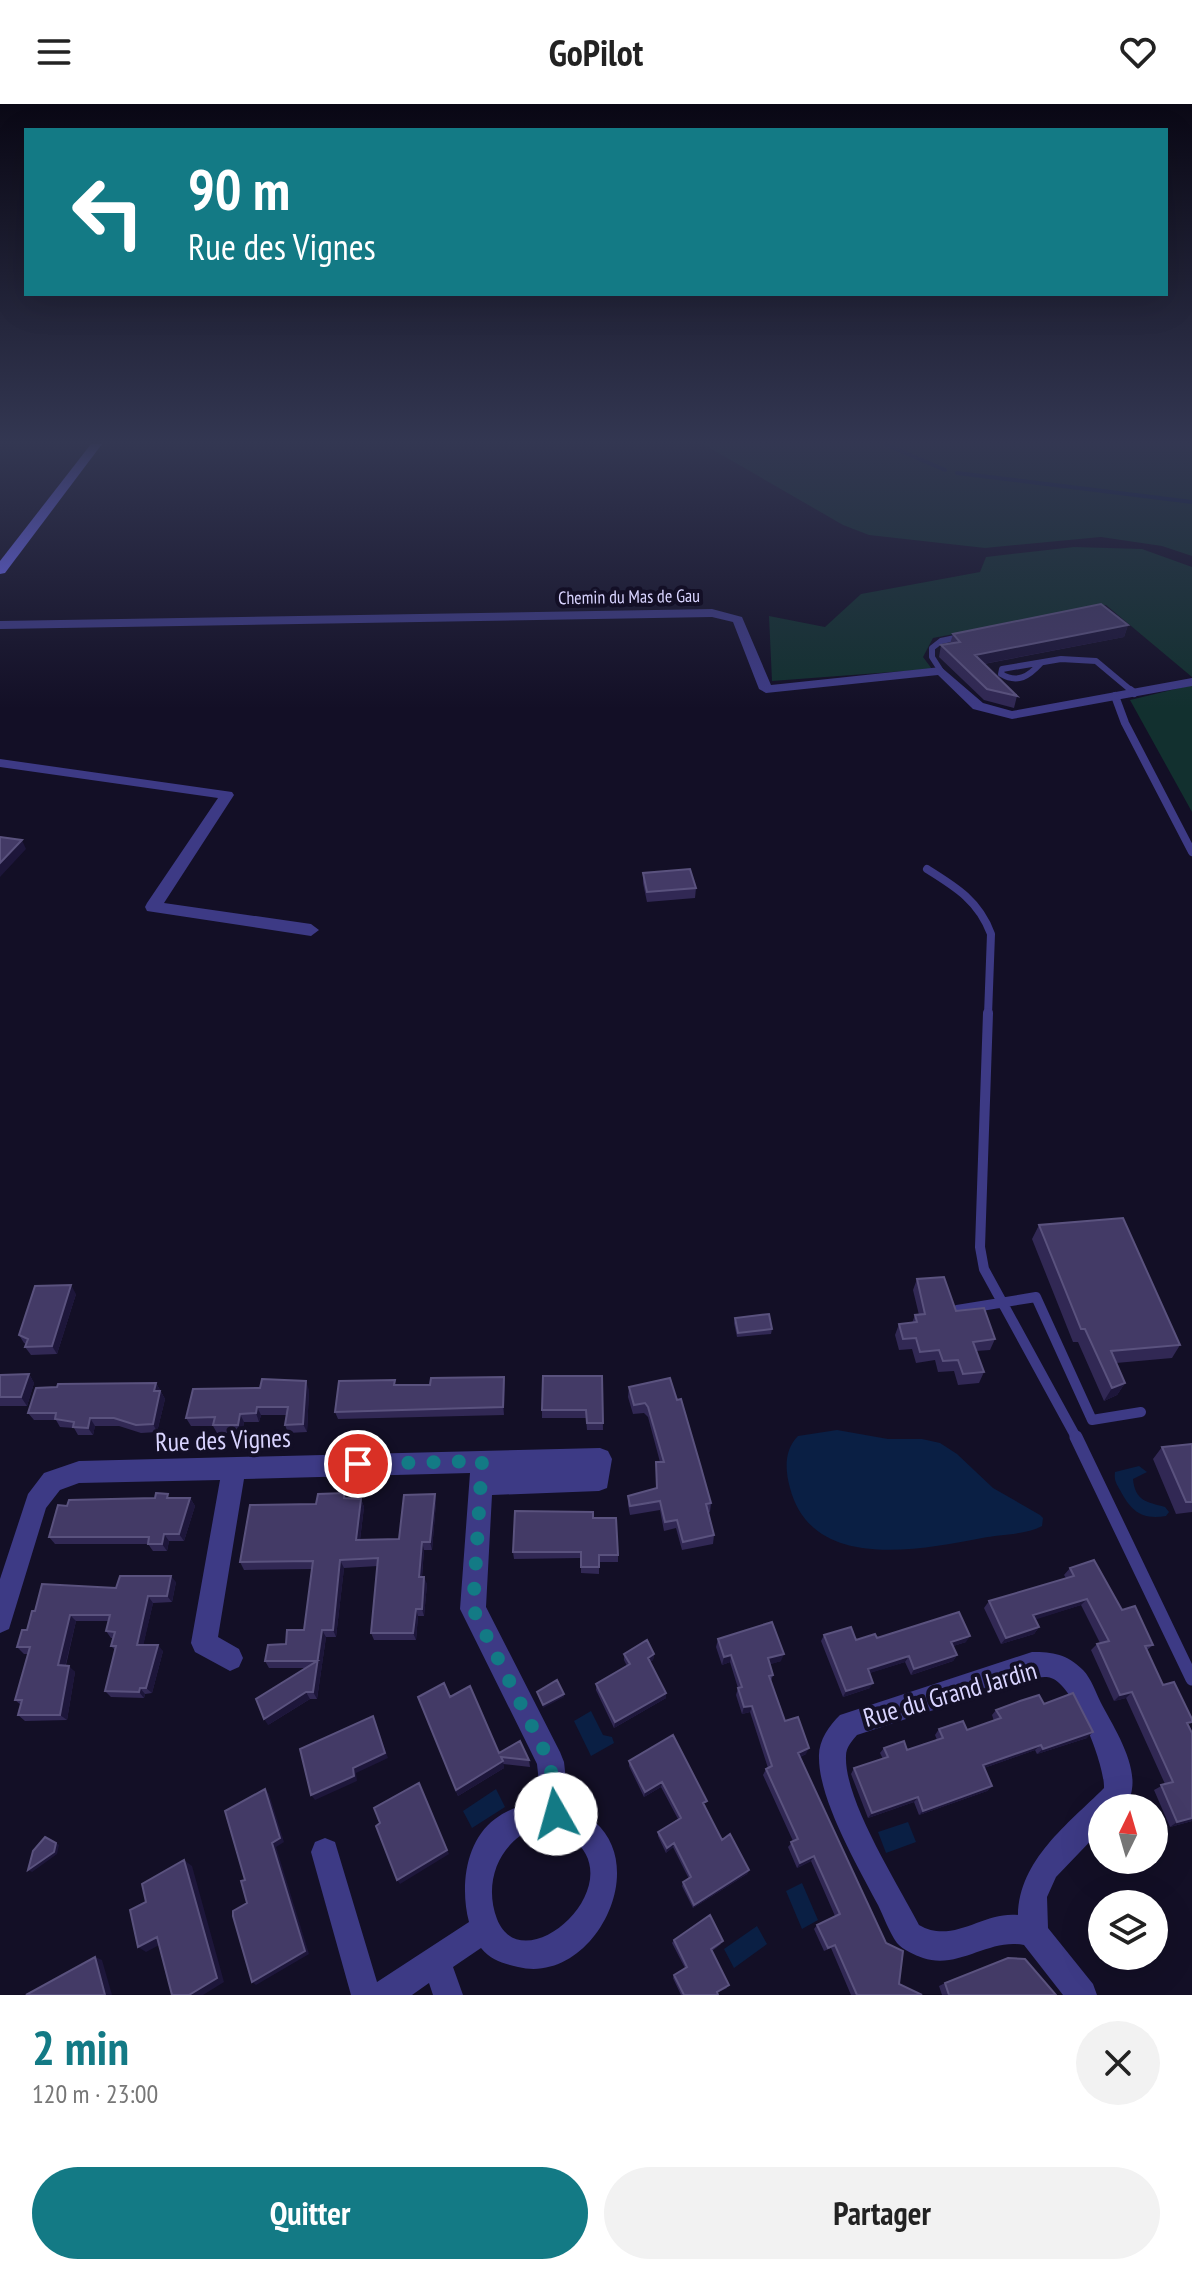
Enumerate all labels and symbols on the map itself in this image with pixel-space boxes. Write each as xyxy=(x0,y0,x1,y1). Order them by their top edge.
street label: Chemin du Mas de Gau xyxy=(558,584,700,609)
street label: Rue des Vignes xyxy=(155,1421,291,1458)
pin xyxy=(324,1430,392,1498)
street label: Rue du Grand Jardin xyxy=(859,1653,1040,1734)
position arrow xyxy=(514,1772,598,1856)
north arrow xyxy=(1088,1794,1168,1874)

